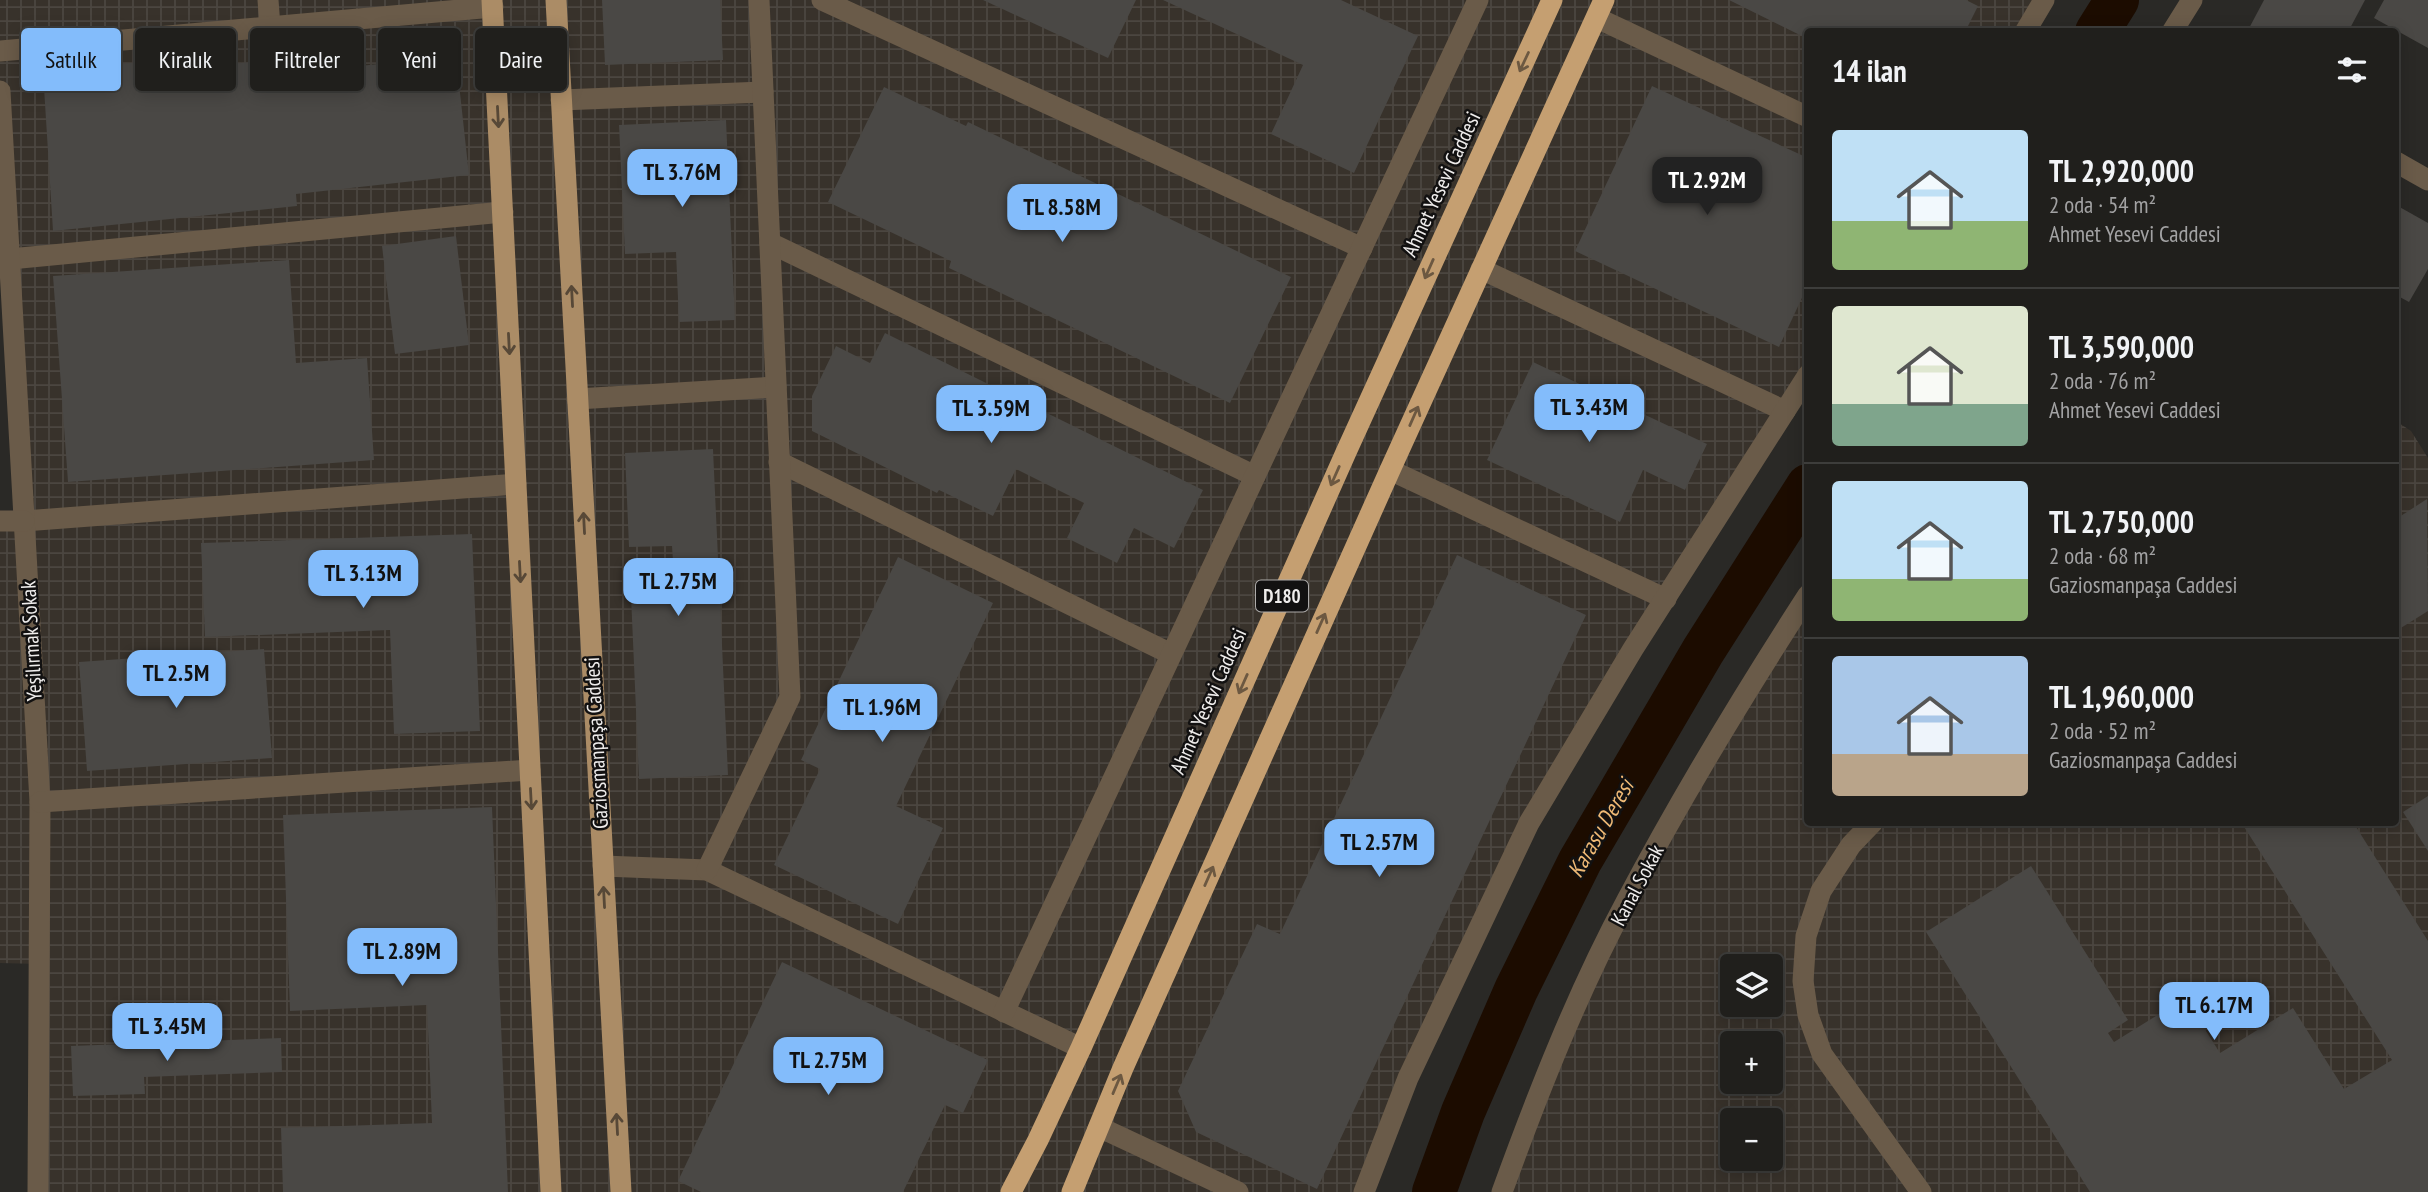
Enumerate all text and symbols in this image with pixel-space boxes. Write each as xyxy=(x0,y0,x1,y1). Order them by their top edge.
chip: Satılık xyxy=(21,28,121,91)
chip: Kiralık xyxy=(135,28,236,91)
chip: Filtreler xyxy=(250,28,364,91)
chip: Yeni xyxy=(378,28,461,91)
chip: Daire xyxy=(475,28,567,91)
one-way arrow xyxy=(1517,51,1530,72)
text: 14 ilan xyxy=(1832,51,1907,90)
icon: filters xyxy=(2333,51,2371,89)
one-way arrow xyxy=(492,105,505,128)
street label: Ahmet Yesevi Caddesi xyxy=(1396,107,1486,261)
pin: TL 3.76M xyxy=(610,150,754,209)
text: TL 2,920,000 xyxy=(2049,151,2194,190)
text: TL 3.76M xyxy=(643,157,721,186)
pin: TL 2.92M xyxy=(1635,158,1779,217)
icon: home xyxy=(1888,158,1972,242)
text: TL 2.92M xyxy=(1668,165,1746,194)
pin: TL 8.58M xyxy=(990,184,1134,244)
text: 2 oda · 54 m² xyxy=(2049,190,2156,219)
text: TL 8.58M xyxy=(1023,192,1101,221)
text: Ahmet Yesevi Caddesi xyxy=(2049,219,2221,248)
one-way arrow xyxy=(1422,258,1435,279)
one-way arrow xyxy=(565,284,578,307)
text: TL 3,590,000 xyxy=(2049,327,2194,366)
one-way arrow xyxy=(503,333,516,355)
icon: home xyxy=(1888,334,1972,418)
text: 2 oda · 76 m² xyxy=(2049,366,2156,395)
pin: TL 3.43M xyxy=(1517,384,1661,444)
pin: TL 3.59M xyxy=(919,386,1063,445)
text: TL 3.43M xyxy=(1550,392,1628,421)
text: TL 3.59M xyxy=(952,393,1030,422)
text: Ahmet Yesevi Caddesi xyxy=(2049,395,2221,424)
one-way arrow xyxy=(1408,405,1421,427)
one-way arrow xyxy=(1328,465,1341,486)
text: TL 2,750,000 xyxy=(2049,502,2194,541)
icon: home xyxy=(1888,509,1972,593)
one-way arrow xyxy=(577,512,590,535)
text: 2 oda · 68 m² xyxy=(2049,541,2156,570)
pin: TL 3.13M xyxy=(291,550,435,610)
text: TL 3.13M xyxy=(324,558,402,587)
pin: TL 2.75M xyxy=(606,558,750,618)
one-way arrow xyxy=(514,560,527,582)
text: TL 2.75M xyxy=(639,566,717,595)
text: Gaziosmanpaşa Caddesi xyxy=(2049,570,2237,599)
street label: Yeşilırmak Sokak xyxy=(14,580,48,702)
road number: D180 xyxy=(1256,580,1308,611)
one-way arrow xyxy=(1315,613,1328,634)
street label: Ahmet Yesevi Caddesi xyxy=(1164,624,1252,778)
pin: TL 2.5M xyxy=(111,650,241,710)
street label: Gaziosmanpaşa Caddesi xyxy=(578,656,614,830)
text: TL 2.5M xyxy=(143,658,209,687)
one-way arrow xyxy=(1236,673,1249,694)
text: TL 1,960,000 xyxy=(2049,677,2194,716)
pin: TL 1.96M xyxy=(810,684,954,744)
icon: home xyxy=(1888,684,1972,768)
text: TL 1.96M xyxy=(843,692,921,721)
text: 2 oda · 52 m² xyxy=(2049,716,2156,745)
text: Gaziosmanpaşa Caddesi xyxy=(2049,745,2237,774)
water label: Karasu Deresi xyxy=(1560,771,1641,882)
one-way arrow xyxy=(525,787,538,810)
pin: TL 2.57M xyxy=(1307,820,1451,879)
text: TL 2.57M xyxy=(1340,827,1418,856)
street label: Kanal Sokak xyxy=(1604,840,1670,930)
one-way arrow xyxy=(1203,866,1216,887)
one-way arrow xyxy=(598,885,611,908)
pin: TL 2.89M xyxy=(330,928,474,988)
text: TL 2.89M xyxy=(363,936,441,965)
map controls xyxy=(1720,954,1783,1171)
button: layers xyxy=(1720,954,1783,1017)
pin: TL 6.17M xyxy=(2142,982,2286,1042)
text: TL 6.17M xyxy=(2175,990,2253,1019)
pin: TL 3.45M xyxy=(95,1004,239,1063)
text: TL 3.45M xyxy=(128,1011,206,1040)
button: + xyxy=(1720,1031,1783,1094)
pin: TL 2.75M xyxy=(756,1038,900,1097)
text: TL 2.75M xyxy=(789,1045,867,1074)
one-way arrow xyxy=(1111,1073,1124,1095)
button: − xyxy=(1720,1108,1783,1171)
one-way arrow xyxy=(611,1113,624,1136)

